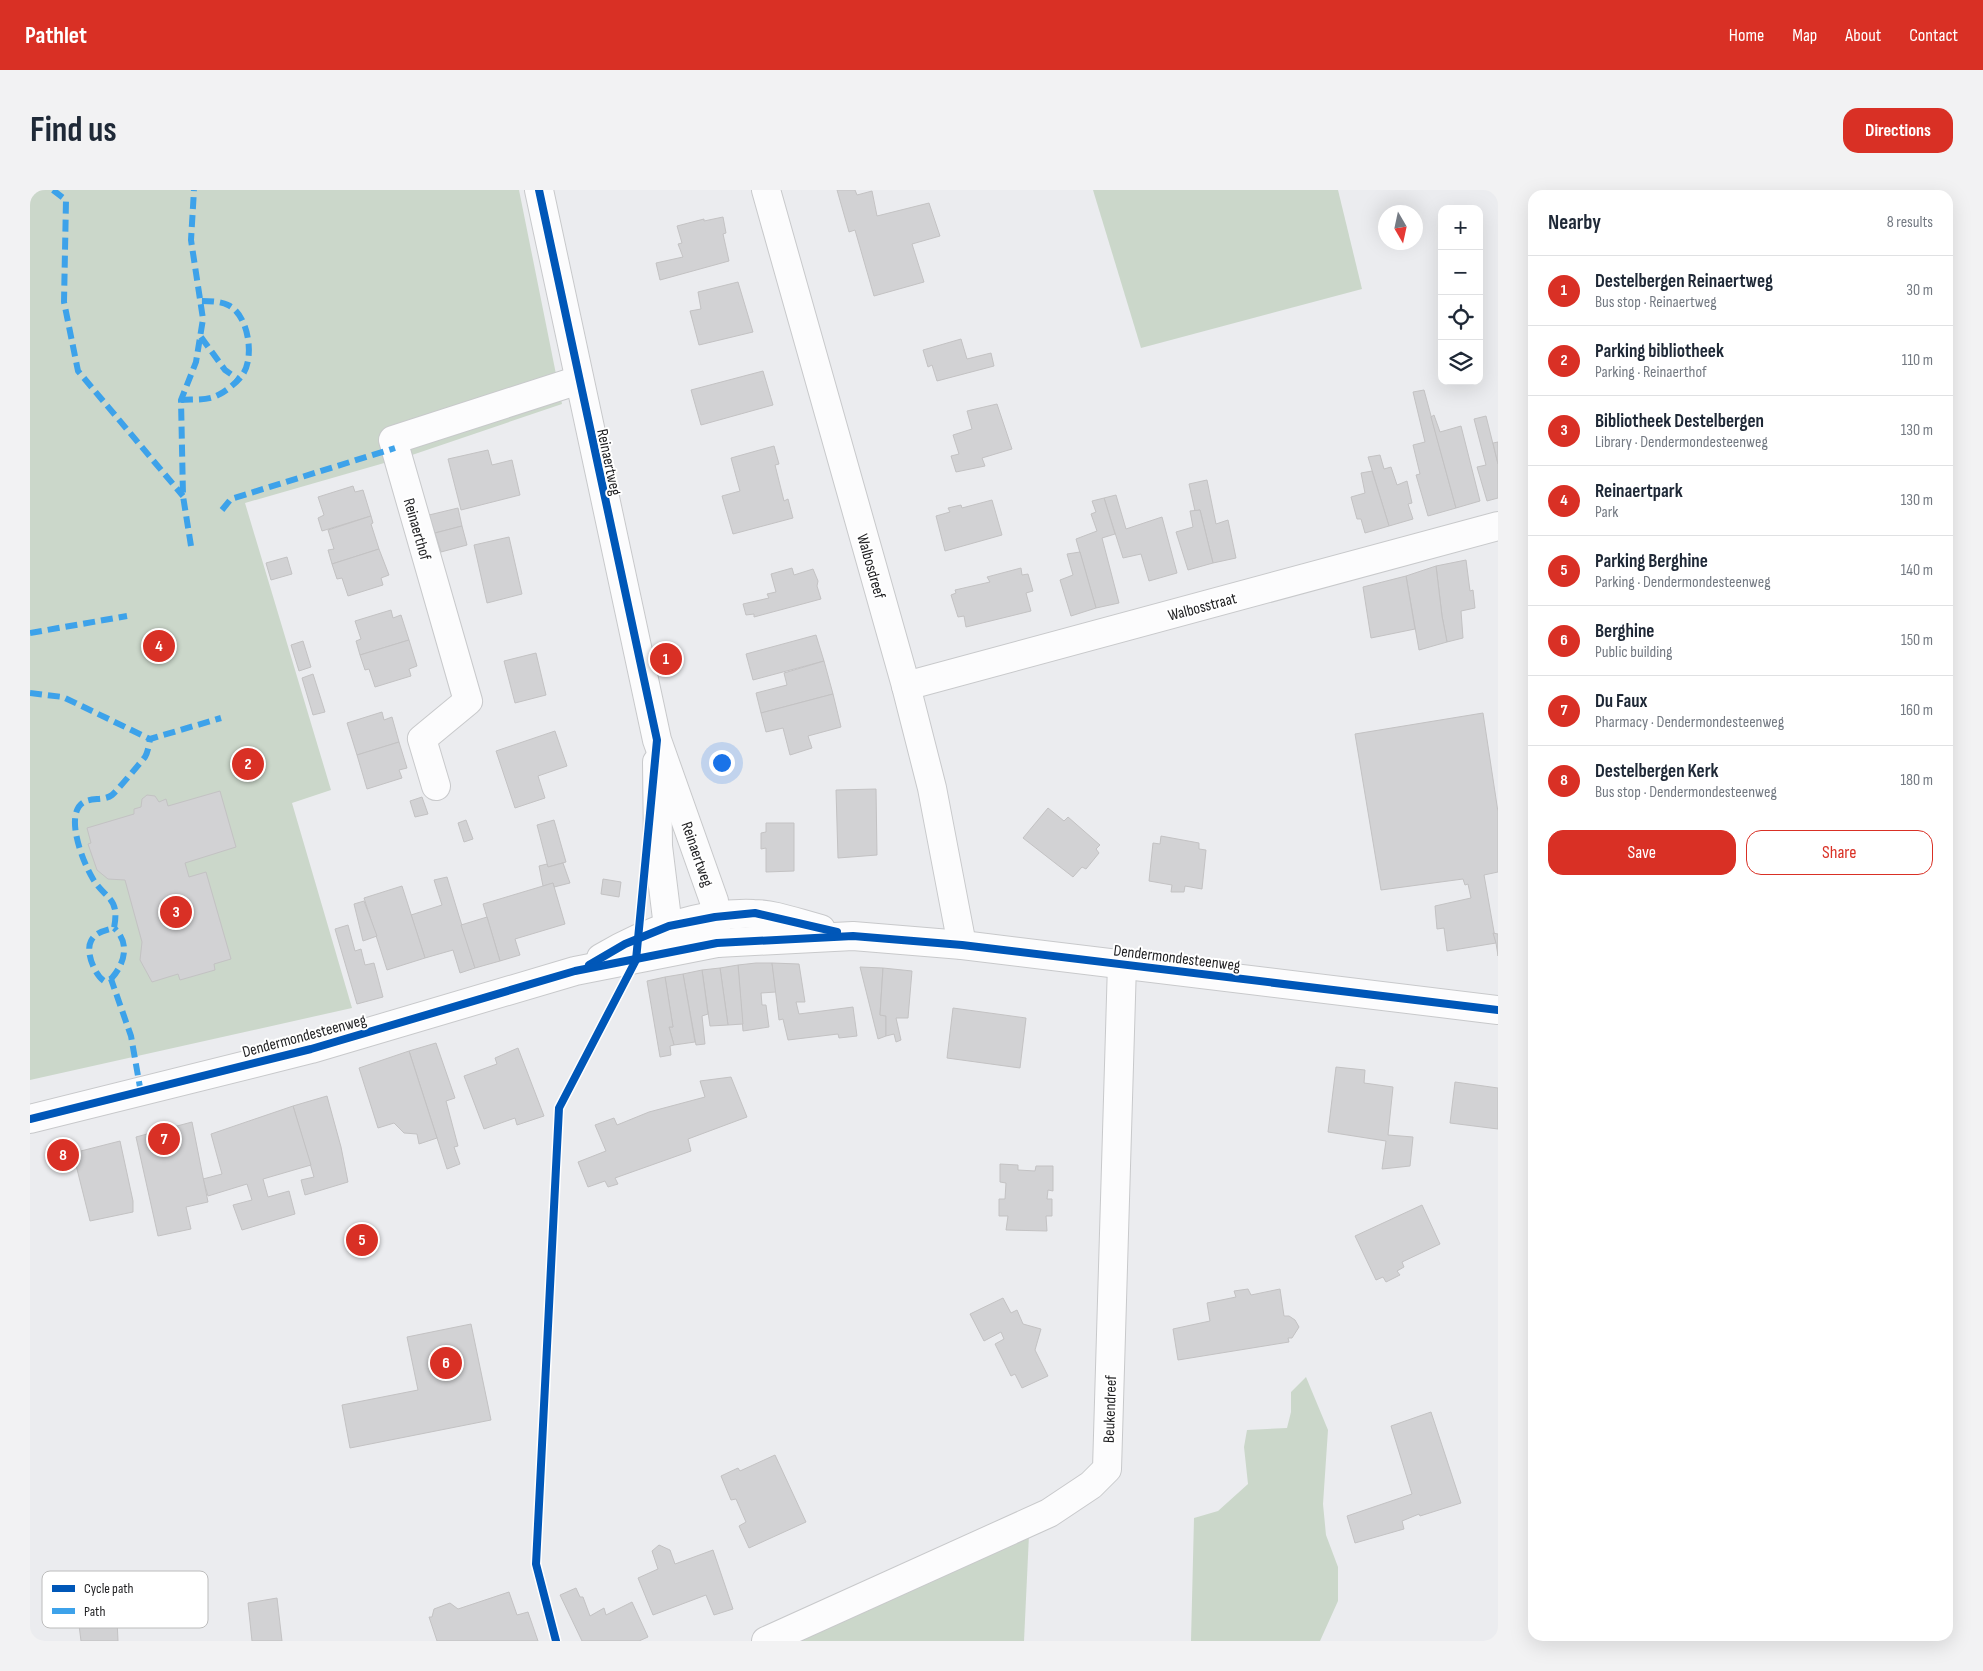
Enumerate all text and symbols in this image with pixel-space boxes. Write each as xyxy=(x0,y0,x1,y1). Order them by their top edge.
text: Pathlet xyxy=(25,21,87,50)
text: Home xyxy=(1729,25,1764,46)
text: Map xyxy=(1792,25,1817,46)
text: About xyxy=(1845,25,1881,46)
text: Contact xyxy=(1909,25,1958,46)
button: Directions xyxy=(1843,108,1953,153)
text: Find us xyxy=(30,109,117,152)
north arrow xyxy=(1378,205,1423,250)
map controls xyxy=(1438,205,1483,385)
button: + xyxy=(1438,205,1483,250)
text: Nearby xyxy=(1548,210,1601,235)
text: 8 results xyxy=(1887,213,1933,232)
button: − xyxy=(1438,250,1483,295)
text: Destelbergen Reinaertweg xyxy=(1595,270,1773,293)
text: 1 xyxy=(1561,281,1567,300)
text: 30 m xyxy=(1906,281,1933,300)
text: Bus stop · Reinaertweg xyxy=(1595,293,1717,312)
button: locate xyxy=(1438,295,1483,340)
button: layers xyxy=(1438,340,1483,385)
text: Parking bibliotheek xyxy=(1595,340,1724,363)
text: 2 xyxy=(1560,351,1568,370)
text: 110 m xyxy=(1902,351,1933,370)
text: Parking · Reinaerthof xyxy=(1595,363,1707,382)
text: Bibliotheek Destelbergen xyxy=(1595,410,1764,433)
text: 3 xyxy=(1560,421,1568,440)
text: 130 m xyxy=(1901,421,1933,440)
street label: Reinaertweg xyxy=(592,427,625,497)
text: Library · Dendermondesteenweg xyxy=(1595,433,1768,452)
text: Reinaertpark xyxy=(1595,480,1683,503)
text: 4 xyxy=(1560,491,1568,510)
text: 130 m xyxy=(1901,491,1933,510)
street label: Reinaerthof xyxy=(399,496,435,563)
text: Park xyxy=(1595,503,1618,522)
street label: Walbosdreef xyxy=(852,532,889,601)
text: Parking Berghine xyxy=(1595,550,1708,573)
text: 5 xyxy=(1560,561,1568,580)
text: 140 m xyxy=(1901,561,1933,580)
text: Parking · Dendermondesteenweg xyxy=(1595,573,1771,592)
street label: Walbosstraat xyxy=(1166,589,1239,626)
text: Berghine xyxy=(1595,620,1655,643)
pin: 4 xyxy=(143,627,175,665)
text: 6 xyxy=(1560,631,1568,650)
text: 150 m xyxy=(1901,631,1933,650)
pin: 1 xyxy=(650,640,682,678)
text: Public building xyxy=(1595,643,1672,662)
text: Du Faux xyxy=(1595,690,1647,713)
text: 7 xyxy=(1561,701,1567,720)
text: 160 m xyxy=(1900,701,1933,720)
text: Pharmacy · Dendermondesteenweg xyxy=(1595,713,1784,732)
pin: 2 xyxy=(232,745,264,783)
your location xyxy=(709,750,735,776)
text: Destelbergen Kerk xyxy=(1595,760,1719,783)
text: 8 xyxy=(1560,771,1568,790)
text: 180 m xyxy=(1900,771,1933,790)
text: Bus stop · Dendermondesteenweg xyxy=(1595,783,1777,802)
street label: Reinaertweg xyxy=(677,819,717,889)
button: Save xyxy=(1548,830,1736,875)
button: Share xyxy=(1746,830,1933,875)
pin: 3 xyxy=(160,893,192,931)
street label: Dendermondesteenweg xyxy=(1112,941,1241,976)
street label: Dendermondesteenweg xyxy=(240,1011,369,1062)
pin: 7 xyxy=(148,1120,180,1158)
pin: 8 xyxy=(47,1136,79,1174)
pin: 5 xyxy=(346,1221,378,1259)
pin: 6 xyxy=(430,1344,462,1382)
street label: Beukendreef xyxy=(1100,1374,1121,1443)
legend xyxy=(42,1571,208,1628)
text: Cycle path xyxy=(84,1580,134,1597)
text: Path xyxy=(84,1603,105,1620)

